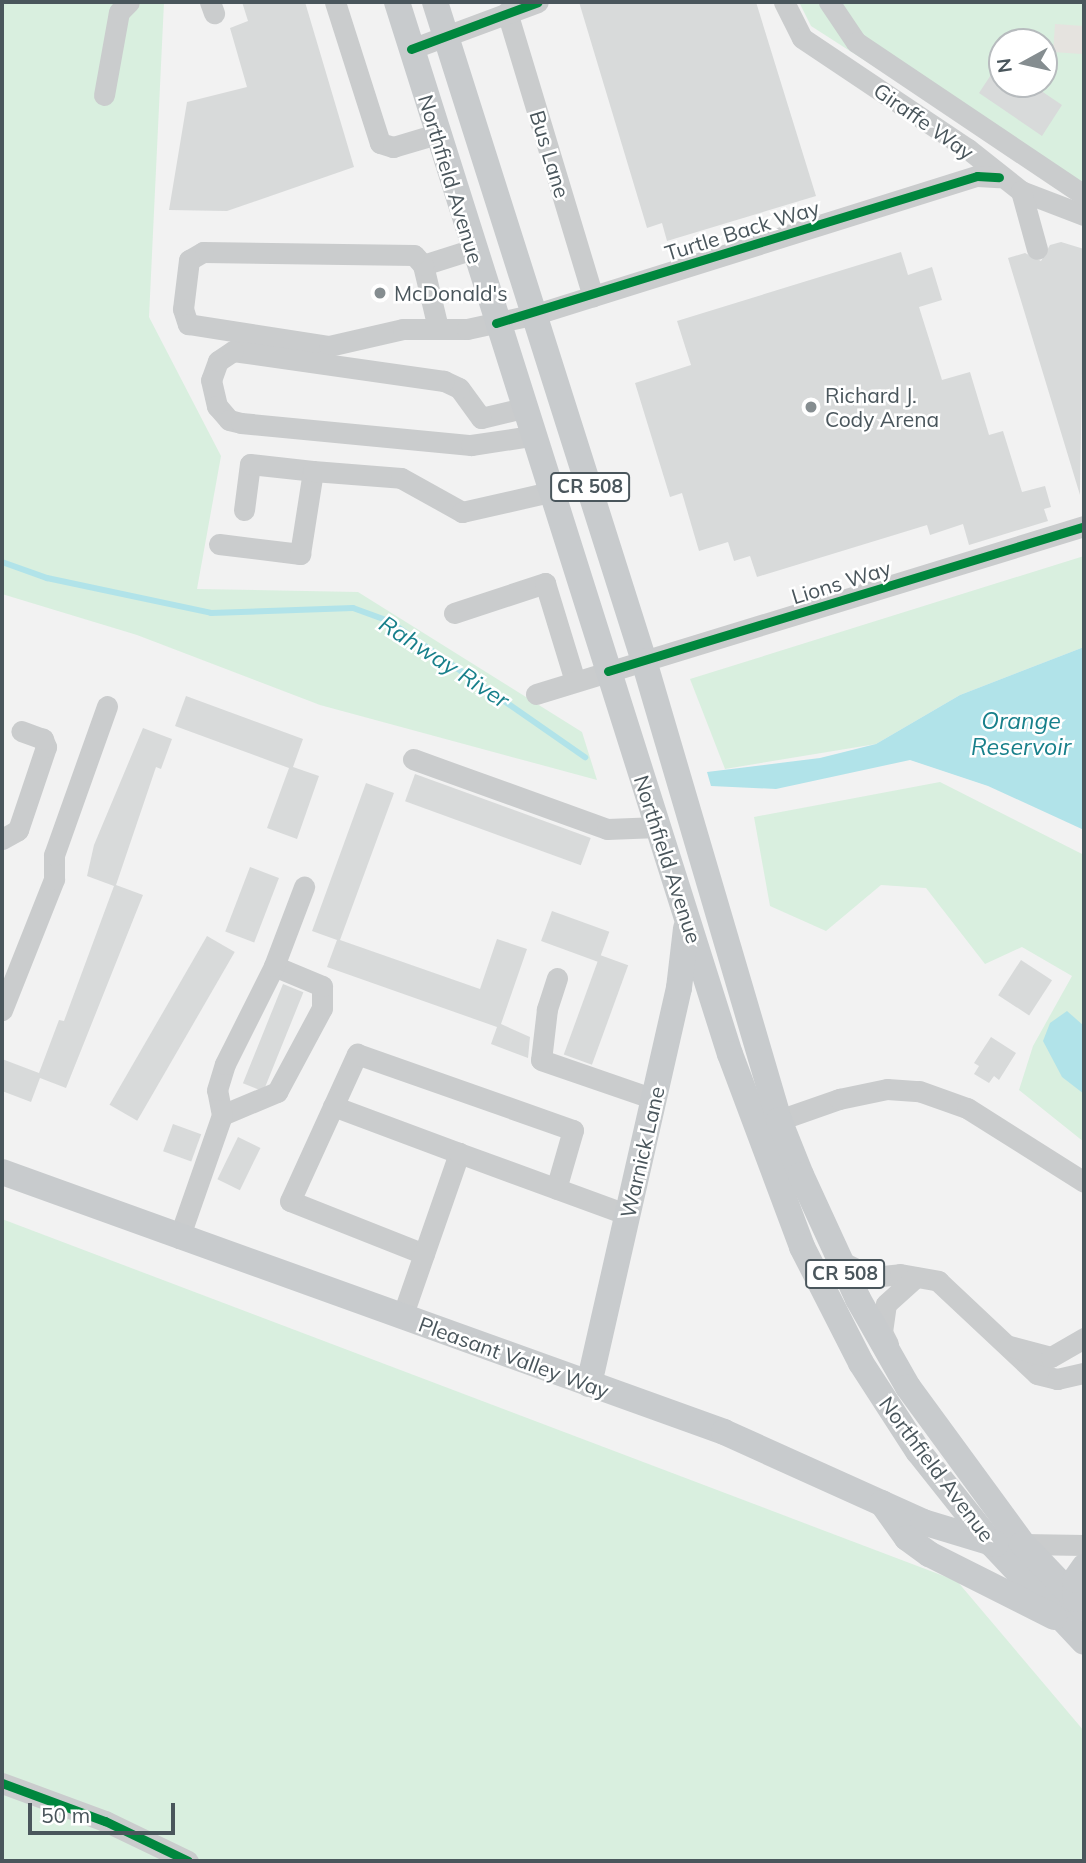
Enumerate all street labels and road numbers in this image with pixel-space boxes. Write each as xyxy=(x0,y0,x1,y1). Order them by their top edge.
street label: Giraffe Way xyxy=(869,77,979,165)
street label: Northfield Avenue xyxy=(413,92,489,266)
street label: Bus Lane xyxy=(525,107,575,201)
street label: Turtle Back Way xyxy=(662,195,822,265)
road number: CR 508 xyxy=(550,472,630,502)
street label: Lions Way xyxy=(788,555,894,609)
street label: Northfield Avenue xyxy=(629,772,707,946)
street label: Warnick Lane xyxy=(615,1084,669,1220)
road number: CR 508 xyxy=(805,1258,885,1290)
street label: Pleasant Valley Way xyxy=(415,1311,613,1403)
street label: Northfield Avenue xyxy=(874,1391,1000,1547)

